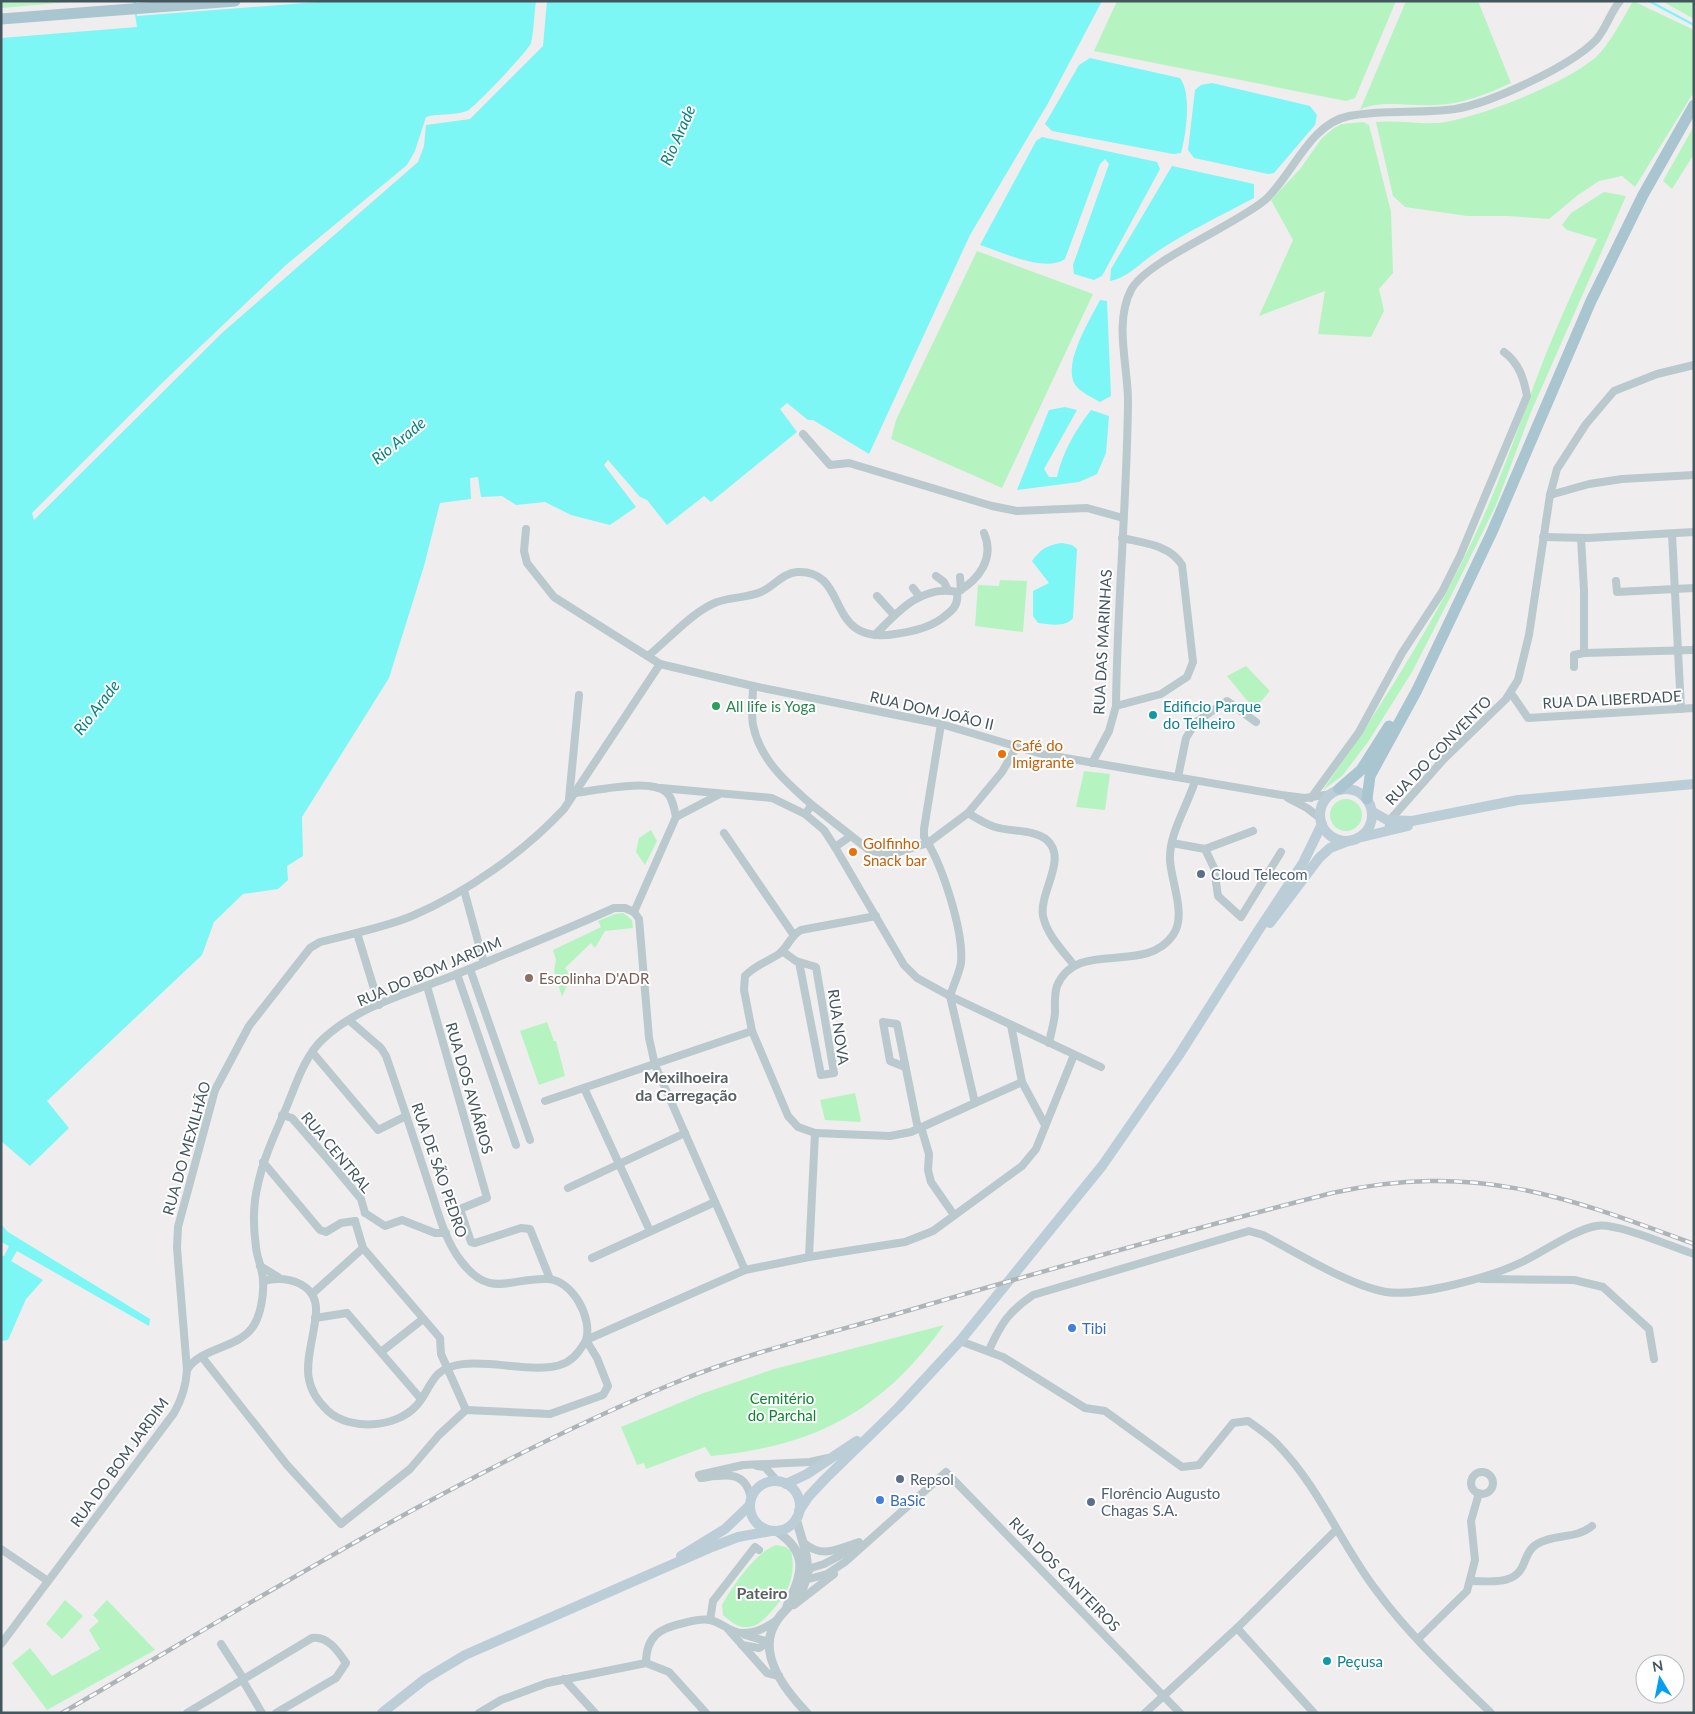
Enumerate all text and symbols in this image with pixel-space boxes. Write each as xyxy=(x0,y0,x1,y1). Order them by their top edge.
water label: Rio Arade xyxy=(655,102,699,168)
water label: Rio Arade xyxy=(367,412,429,468)
street label: RUA DAS MARINHAS xyxy=(1089,569,1115,715)
water label: Rio Arade xyxy=(69,676,123,738)
street label: RUA DA LIBERDADE xyxy=(1542,686,1682,712)
street label: RUA DOM JOÃO II xyxy=(868,687,996,733)
street label: RUA DO CONVENTO xyxy=(1381,692,1495,808)
place label: All life is Yoga xyxy=(726,697,816,715)
place label: Edificio Parque do Telheiro xyxy=(1163,697,1261,732)
marker: All life is Yoga xyxy=(710,700,722,712)
marker: Edificio Parque do Telheiro xyxy=(1147,709,1159,721)
place label: Café do Imigrante xyxy=(1012,736,1074,771)
marker: Café do Imigrante xyxy=(996,748,1008,760)
place label: Golfinho Snack bar xyxy=(863,834,927,869)
marker: Golfinho Snack bar xyxy=(847,846,859,858)
place label: Cloud Telecom xyxy=(1211,865,1308,883)
marker: Cloud Telecom xyxy=(1195,868,1207,880)
street label: RUA DO BOM JARDIM xyxy=(354,932,504,1010)
place label: Escolinha D'ADR xyxy=(539,969,650,987)
marker: Escolinha D'ADR xyxy=(523,972,535,984)
street label: RUA NOVA xyxy=(825,988,853,1067)
street label: RUA DOS AVIÁRIOS xyxy=(443,1020,497,1156)
district label: Mexilhoeira da Carregação xyxy=(635,1067,737,1104)
street label: RUA DO MEXILHÃO xyxy=(158,1079,214,1217)
street label: RUA DE SÃO PEDRO xyxy=(408,1100,472,1240)
street label: RUA CENTRAL xyxy=(298,1108,376,1196)
place label: Tibi xyxy=(1082,1319,1106,1337)
marker: Tibi xyxy=(1066,1322,1078,1334)
park label: Cemitério do Parchal xyxy=(748,1389,816,1424)
street label: RUA DO BOM JARDIM xyxy=(66,1394,172,1530)
place label: Repsol xyxy=(910,1470,954,1488)
marker: Repsol xyxy=(894,1473,906,1485)
place label: Florêncio Augusto Chagas S.A. xyxy=(1101,1484,1220,1519)
place label: BaSic xyxy=(890,1491,926,1509)
marker: BaSic xyxy=(874,1494,886,1506)
marker: Florêncio Augusto Chagas S.A. xyxy=(1085,1496,1097,1508)
street label: RUA DOS CANTEIROS xyxy=(1006,1513,1124,1635)
district label: Pateiro xyxy=(736,1583,788,1602)
place label: Peçusa xyxy=(1337,1652,1383,1670)
north arrow xyxy=(1635,1654,1685,1704)
marker: Peçusa xyxy=(1321,1655,1333,1667)
text: N xyxy=(1651,1656,1664,1675)

